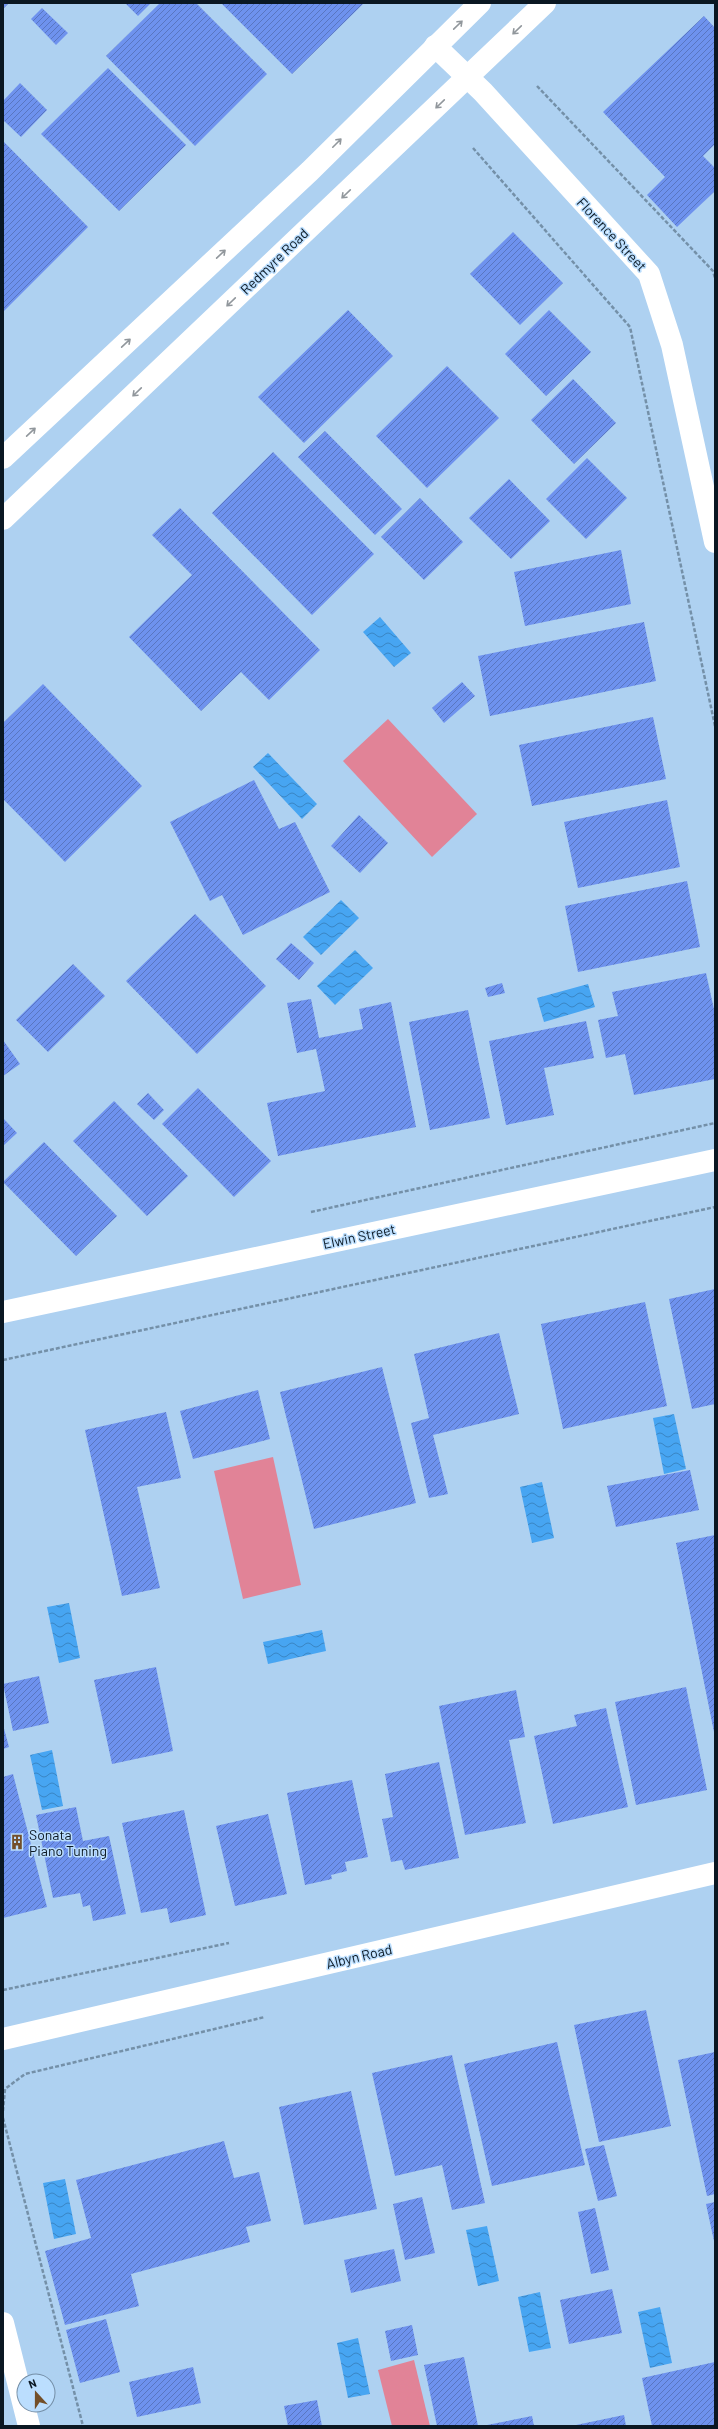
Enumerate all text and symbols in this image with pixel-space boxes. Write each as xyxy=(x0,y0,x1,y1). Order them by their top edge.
one-way arrow xyxy=(453,20,463,30)
one-way arrow xyxy=(512,25,522,35)
one-way arrow xyxy=(435,99,445,109)
one-way arrow xyxy=(333,138,342,148)
one-way arrow xyxy=(340,189,351,198)
street label: Florence Street xyxy=(574,194,650,274)
street label: Redmyre Road xyxy=(237,224,311,298)
one-way arrow xyxy=(216,249,226,259)
one-way arrow xyxy=(226,298,236,307)
one-way arrow xyxy=(121,338,131,348)
one-way arrow xyxy=(132,387,142,397)
one-way arrow xyxy=(26,428,36,437)
street label: Elwin Street xyxy=(321,1220,397,1252)
place label: Sonata Piano Tuning xyxy=(29,1826,107,1859)
building icon: Sonata Piano Tuning xyxy=(8,1833,26,1851)
street label: Albyn Road xyxy=(324,1940,394,1972)
north arrow xyxy=(16,2373,56,2413)
text: N xyxy=(26,2376,38,2391)

